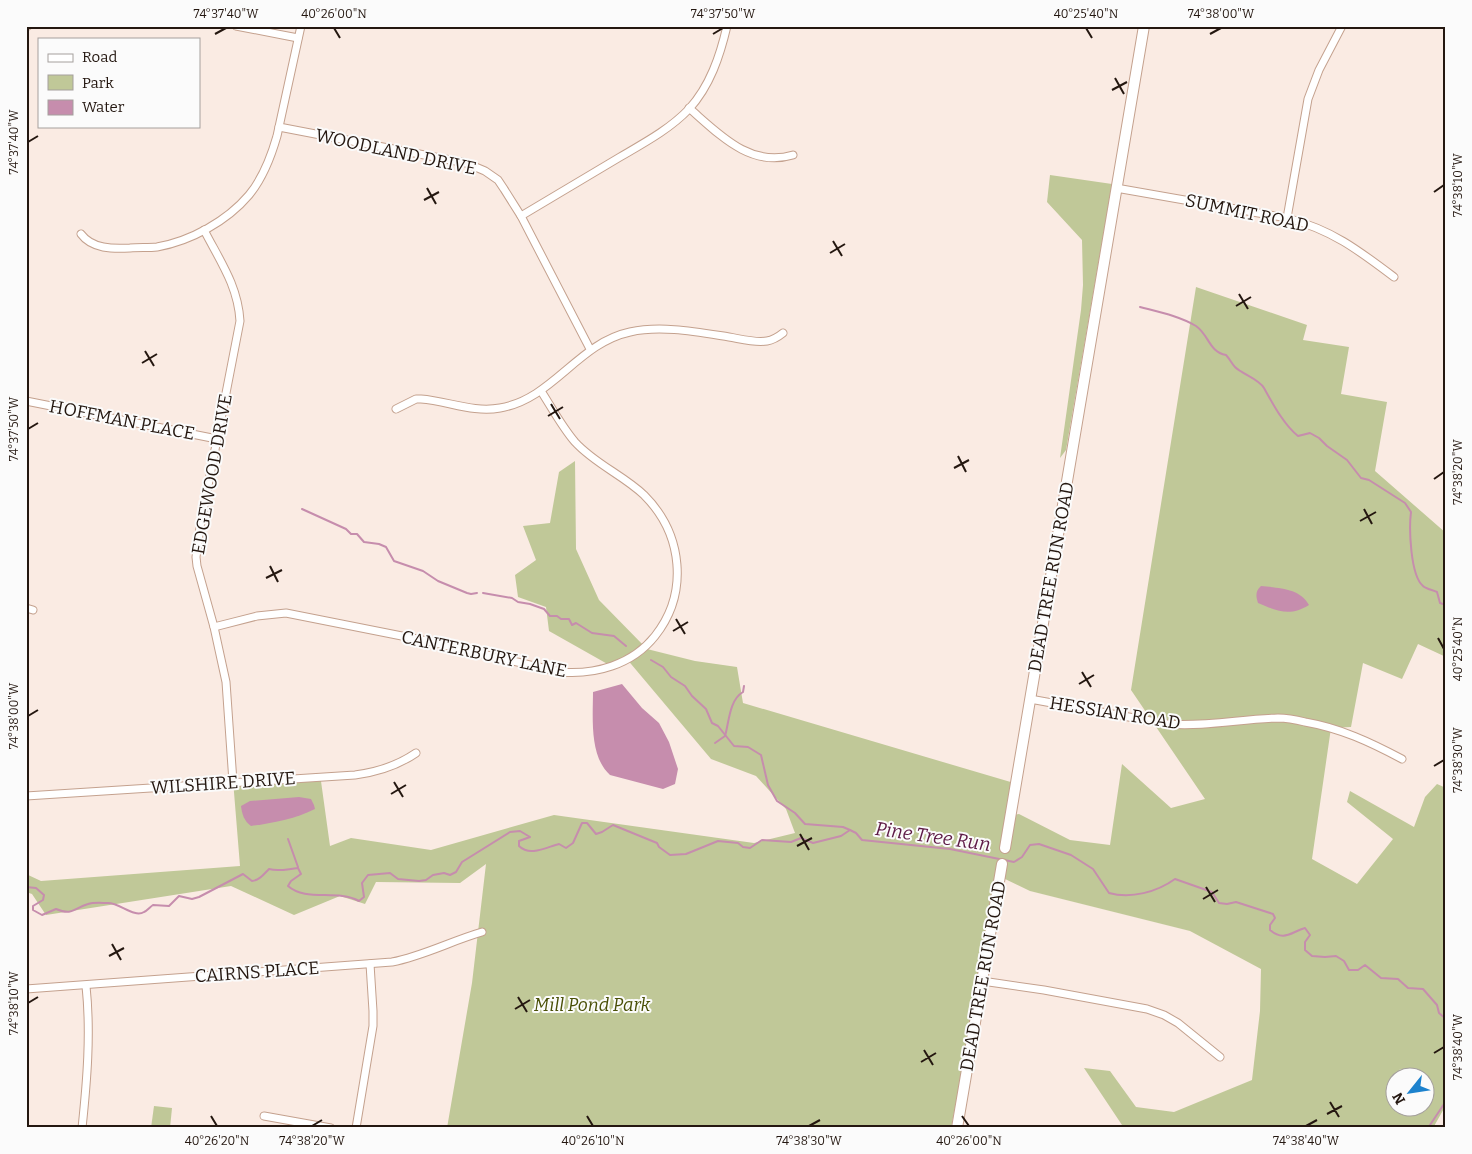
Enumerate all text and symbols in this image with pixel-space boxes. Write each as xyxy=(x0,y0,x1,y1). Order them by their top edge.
text: 74°37'40"W xyxy=(194,7,259,21)
text: 40°26'00"N xyxy=(301,7,367,21)
text: 74°37'50"W xyxy=(691,7,756,21)
text: 40°25'40"N xyxy=(1054,7,1119,21)
text: 74°38'00"W xyxy=(1188,7,1255,21)
legend xyxy=(38,38,200,128)
text: Road xyxy=(82,48,117,66)
text: Park xyxy=(82,74,114,92)
text: Water xyxy=(82,98,125,116)
text: 74°37'40"W xyxy=(7,109,21,174)
street label: WOODLAND DRIVE xyxy=(314,124,478,180)
text: 74°38'10"W xyxy=(1451,152,1465,217)
street label: SUMMIT ROAD xyxy=(1183,189,1311,237)
street label: EDGEWOOD DRIVE xyxy=(187,392,237,556)
street label: HOFFMAN PLACE xyxy=(47,395,197,445)
text: 74°37'50"W xyxy=(7,396,21,461)
text: 74°38'20"W xyxy=(1451,439,1465,505)
street label: DEAD TREE RUN ROAD xyxy=(1023,480,1079,674)
text: 40°25'40"N xyxy=(1451,616,1465,681)
street label: CANTERBURY LANE xyxy=(399,626,569,682)
text: 74°38'00"W xyxy=(7,682,21,749)
street label: HESSIAN ROAD xyxy=(1048,692,1182,734)
text: 74°38'30"W xyxy=(1451,726,1465,793)
street label: WILSHIRE DRIVE xyxy=(150,767,296,799)
water label: Pine Tree Run xyxy=(874,817,992,856)
street label: DEAD TREE RUN ROAD xyxy=(955,879,1011,1073)
street label: CAIRNS PLACE xyxy=(194,957,320,987)
text: 74°38'10"W xyxy=(7,970,21,1035)
park label: Mill Pond Park xyxy=(534,994,651,1016)
text: 74°38'40"W xyxy=(1451,1013,1465,1080)
north arrow xyxy=(1384,1066,1434,1116)
text: N xyxy=(1389,1089,1409,1107)
text: 40°26'20"N xyxy=(185,1134,250,1148)
text: 74°38'20"W xyxy=(279,1134,345,1148)
text: 40°26'10"N xyxy=(562,1134,625,1148)
text: 74°38'30"W xyxy=(776,1134,843,1148)
text: 40°26'00"N xyxy=(936,1134,1002,1148)
text: 74°38'40"W xyxy=(1273,1134,1340,1148)

